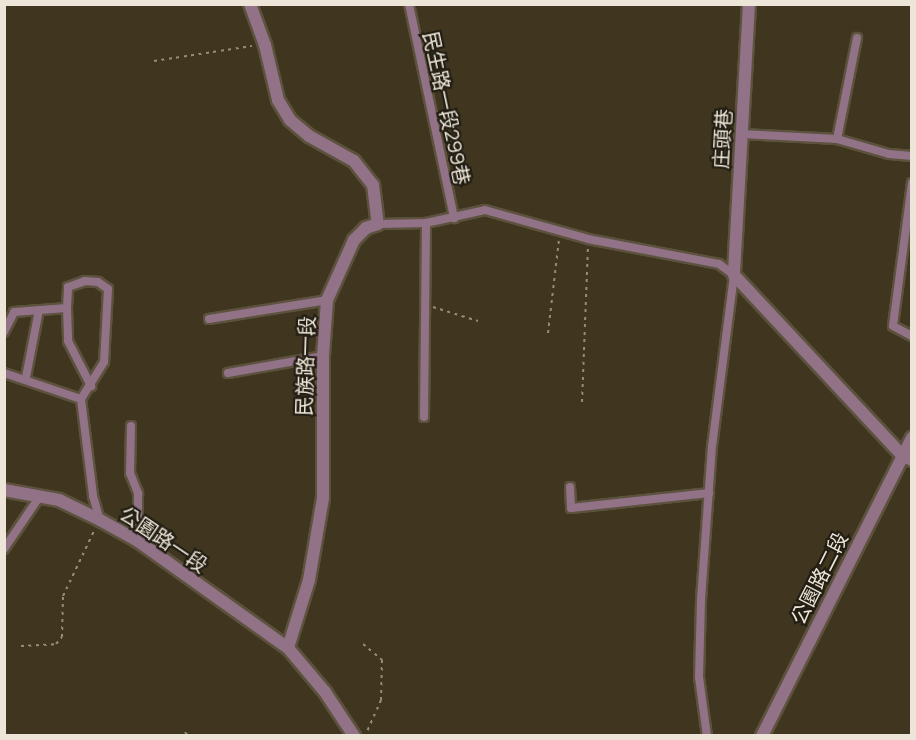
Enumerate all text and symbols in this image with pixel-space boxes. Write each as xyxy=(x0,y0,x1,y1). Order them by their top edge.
street label: 民生路一段299巷 xyxy=(419,29,475,187)
street label: 庄頭巷 xyxy=(708,108,736,170)
street label: 民族路一段 xyxy=(291,316,319,416)
street label: 公園路一段 xyxy=(116,501,212,577)
street label: 公園路二段 xyxy=(786,528,852,628)

